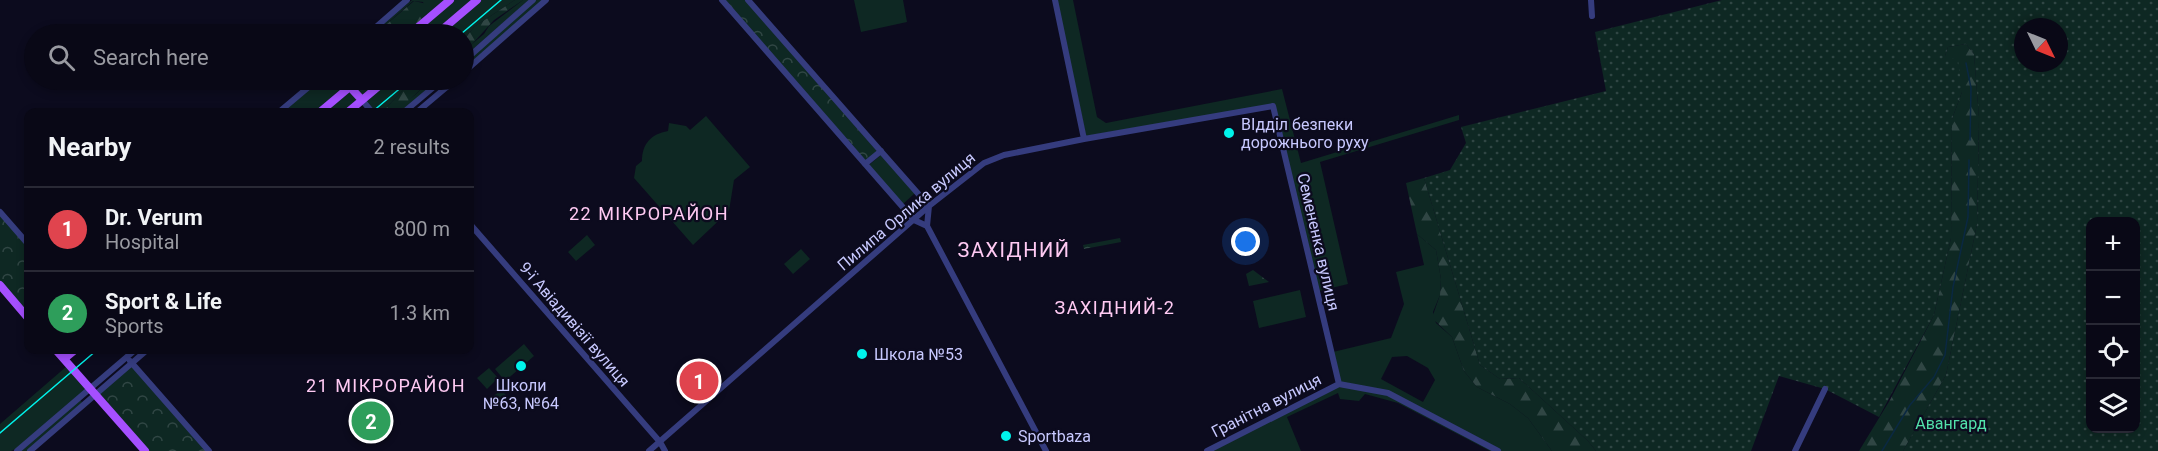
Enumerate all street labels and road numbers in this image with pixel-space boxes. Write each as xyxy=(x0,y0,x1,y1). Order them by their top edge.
street label: Пилипа Орлика вулиця xyxy=(834,148,979,275)
street label: Семененка вулиця xyxy=(1293,171,1344,313)
street label: 9-ї Авіадивізії вулиця xyxy=(515,258,634,390)
street label: Гранітна вулиця xyxy=(1208,370,1324,441)

